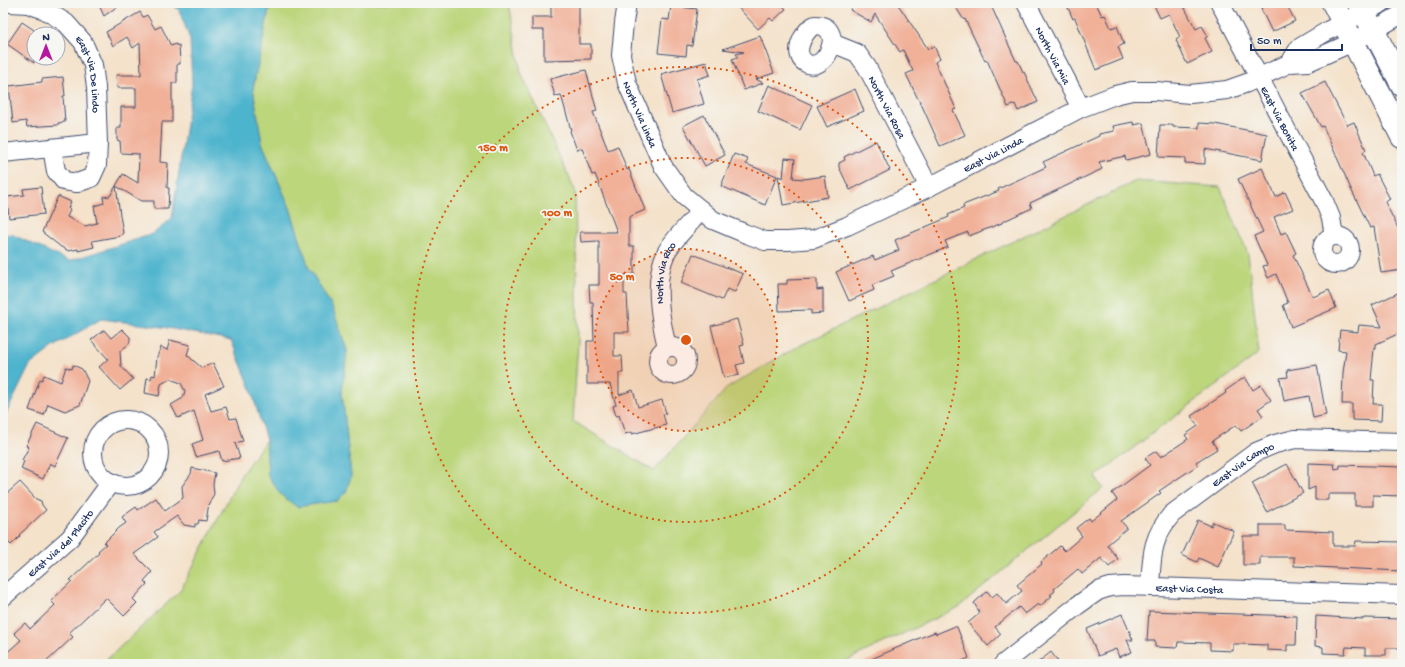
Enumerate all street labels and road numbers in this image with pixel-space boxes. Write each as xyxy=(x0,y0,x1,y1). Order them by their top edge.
street label: North Via Mia xyxy=(1032,25,1072,88)
street label: East Via De Lindo xyxy=(72,34,101,113)
street label: North Via Rosa xyxy=(865,74,907,142)
street label: North Via Linda xyxy=(619,80,659,151)
street label: East Via Bonita xyxy=(1257,85,1301,154)
street label: East Via Linda xyxy=(962,135,1026,176)
street label: North Via Rico xyxy=(655,240,679,304)
street label: East Via Campo xyxy=(1210,441,1277,490)
street label: East Via del Placito xyxy=(26,508,97,580)
street label: East Via Costa xyxy=(1155,583,1224,597)

